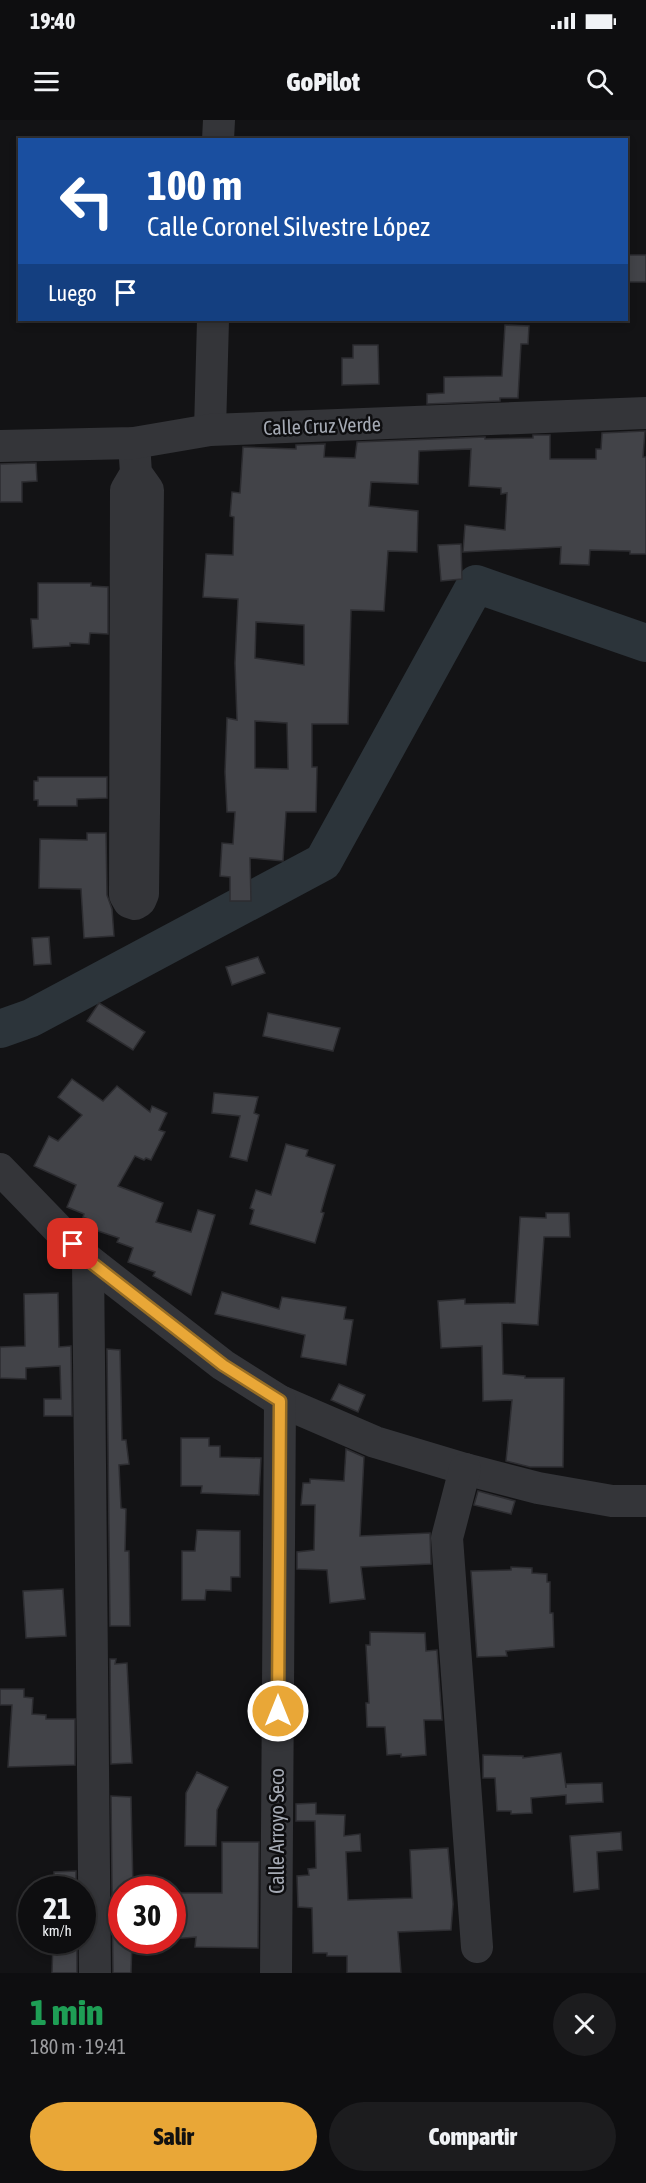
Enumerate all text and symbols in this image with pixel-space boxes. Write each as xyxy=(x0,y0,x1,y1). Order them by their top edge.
text: 19:40 xyxy=(30,8,75,34)
icon: menu xyxy=(30,65,63,98)
icon: search xyxy=(583,65,616,98)
text: GoPilot xyxy=(286,66,360,97)
text: 100 m xyxy=(147,161,242,209)
icon: left xyxy=(48,162,126,240)
text: Calle Coronel Silvestre López xyxy=(147,211,430,242)
icon: arrive xyxy=(109,276,142,309)
text: Luego xyxy=(48,280,97,306)
street label: Calle Cruz Verde xyxy=(263,412,381,439)
pin xyxy=(47,1218,98,1269)
icon: arrive xyxy=(56,1227,89,1260)
position arrow xyxy=(246,1679,310,1743)
street label: Calle Arroyo Seco xyxy=(265,1768,288,1894)
speed limit sign: 30 xyxy=(108,1876,186,1954)
text: 21 xyxy=(43,1891,71,1925)
text: km/h xyxy=(42,1922,72,1939)
text: 1 min xyxy=(30,1991,104,2033)
button: close xyxy=(553,1993,616,2056)
text: 180 m · 19:41 xyxy=(30,2035,126,2058)
button: Salir xyxy=(30,2102,317,2171)
button: Compartir xyxy=(329,2102,616,2171)

